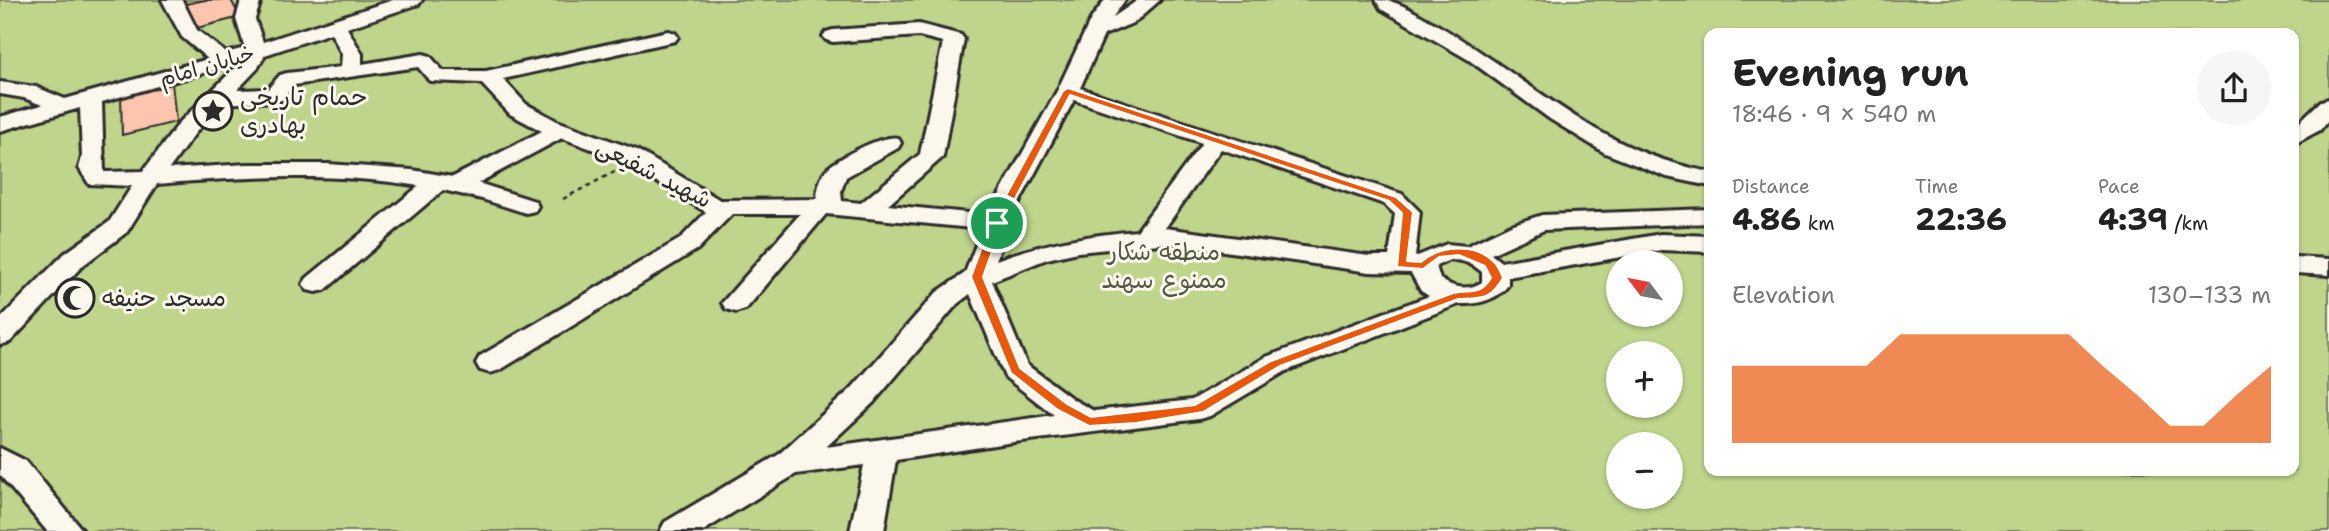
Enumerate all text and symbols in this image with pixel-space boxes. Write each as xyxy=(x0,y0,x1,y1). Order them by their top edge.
street label: خیابان امام xyxy=(156,39,258,95)
text: Evening run xyxy=(1732,47,1969,98)
button: share xyxy=(2197,51,2271,125)
place label: حمام تاریخی بهادری xyxy=(240,81,367,141)
place icon: حمام تاریخی بهادری xyxy=(192,90,234,132)
text: 18:46 · 9 × 540 m xyxy=(1732,99,1936,129)
street label: شهید شفیعی xyxy=(591,130,717,216)
text: Distance xyxy=(1732,174,1810,199)
text: Time xyxy=(1915,174,1959,199)
text: Pace xyxy=(2098,174,2140,199)
pin xyxy=(967,193,1027,253)
text: 4.86 xyxy=(1732,199,1801,240)
text: 22:36 xyxy=(1915,199,2007,240)
text: 4:39 xyxy=(2098,199,2168,240)
icon: arrive xyxy=(978,204,1016,242)
text: km xyxy=(1801,211,1835,236)
text: /km xyxy=(2168,211,2208,236)
park label: منطقه شکار ممنوع سهند xyxy=(1101,236,1227,297)
north arrow xyxy=(1606,250,1684,327)
map controls xyxy=(1606,250,1683,509)
mosque icon: مسجد حنیفه xyxy=(54,277,96,319)
text: Elevation xyxy=(1732,280,1835,310)
text: 130–133 m xyxy=(2148,280,2271,310)
place label: مسجد حنیفه xyxy=(102,282,226,314)
button: + xyxy=(1606,341,1683,418)
button: − xyxy=(1606,432,1683,509)

